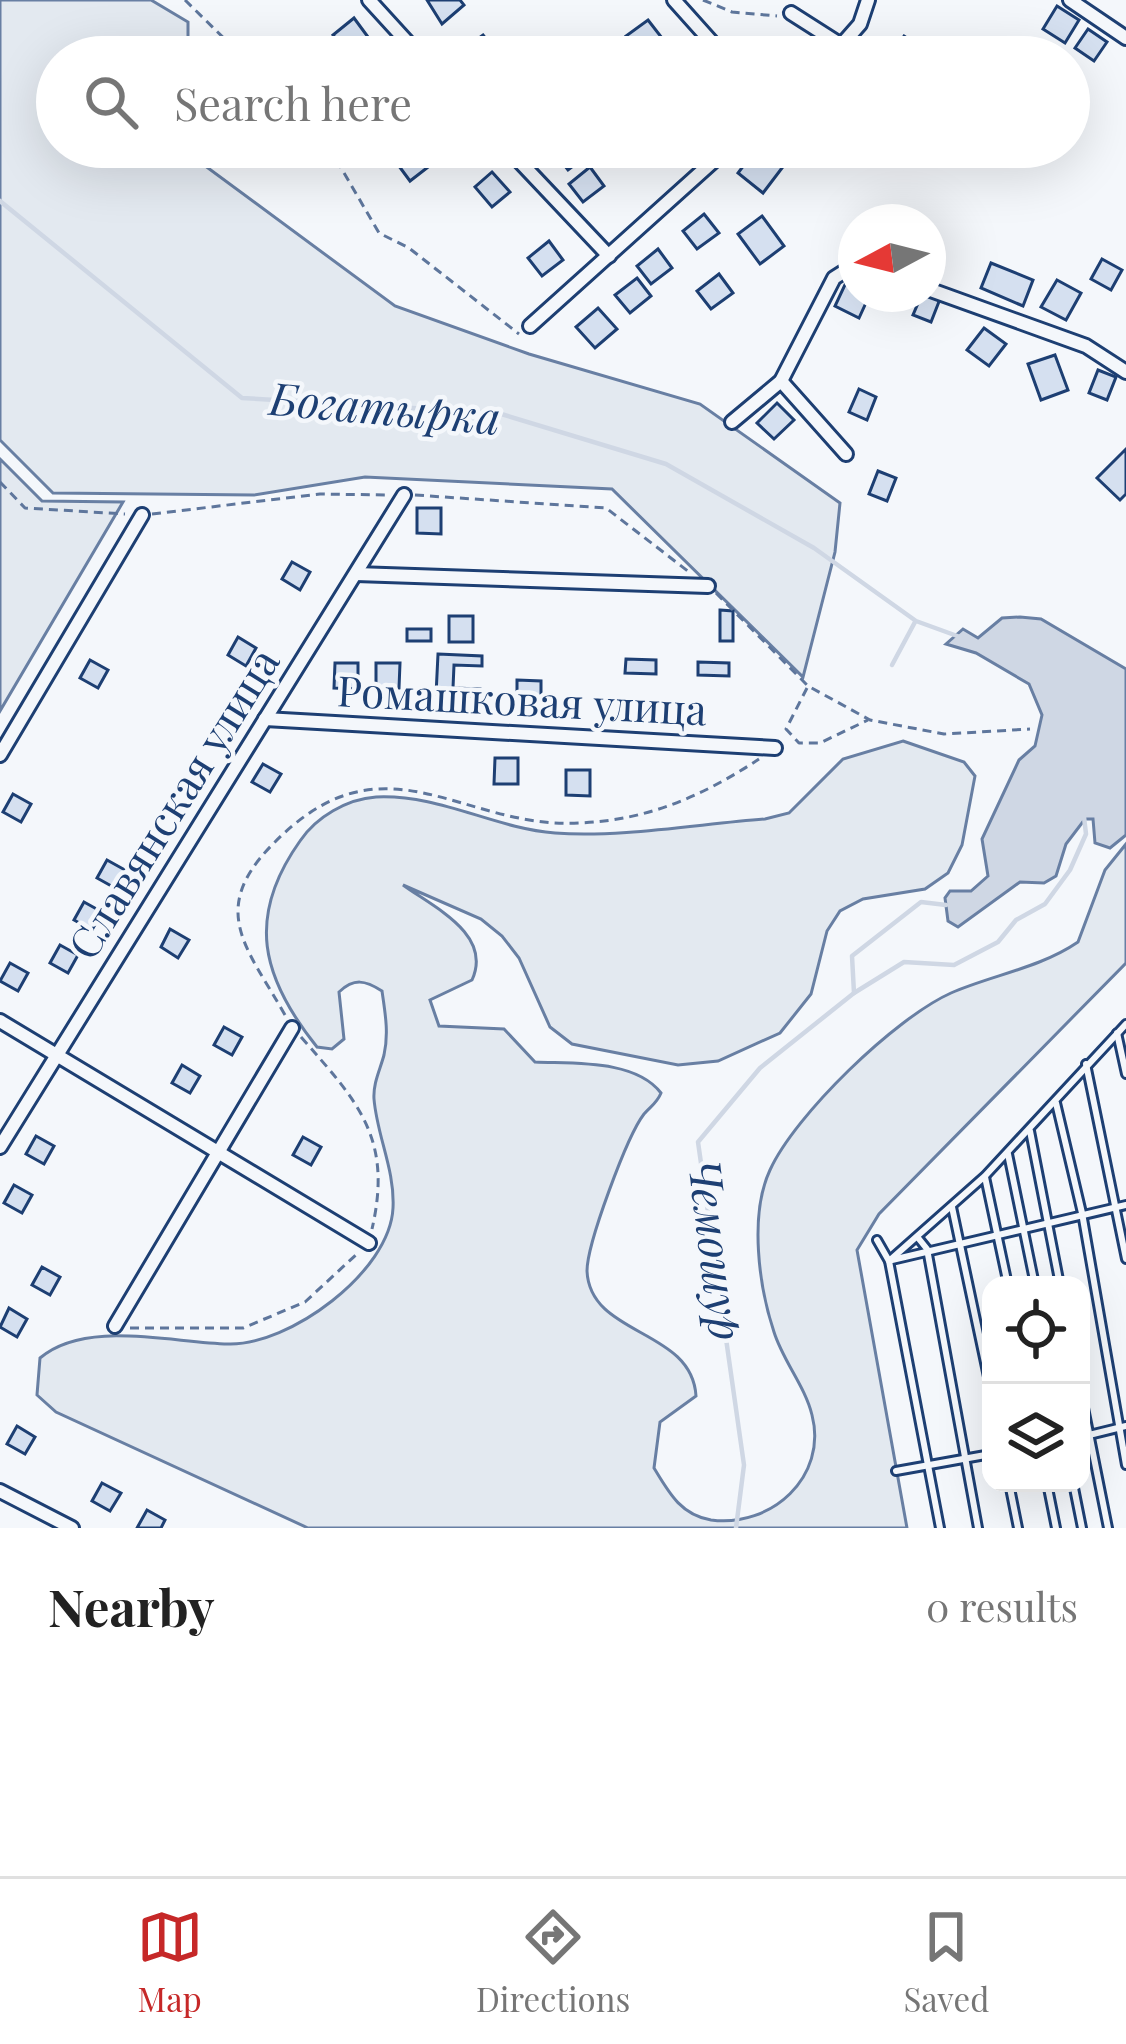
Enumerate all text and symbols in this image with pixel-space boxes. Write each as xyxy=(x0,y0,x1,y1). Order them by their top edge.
search box xyxy=(36,36,1090,168)
icon: search xyxy=(78,69,144,135)
text: Search here xyxy=(174,72,412,132)
north arrow xyxy=(838,204,946,312)
water label: Богатырка xyxy=(265,366,503,446)
street label: Славянская улица xyxy=(54,637,291,969)
street label: Ромашковая улица xyxy=(336,661,708,737)
water label: Чемошур xyxy=(677,1156,759,1344)
map controls xyxy=(982,1276,1090,1492)
button: locate xyxy=(982,1276,1090,1384)
button: layers xyxy=(982,1384,1090,1492)
text: Nearby xyxy=(48,1572,214,1640)
text: 0 results xyxy=(926,1580,1078,1632)
tab: Map xyxy=(137,1904,203,2020)
tab: Directions xyxy=(476,1904,630,2020)
tab: Saved xyxy=(904,1904,989,2020)

